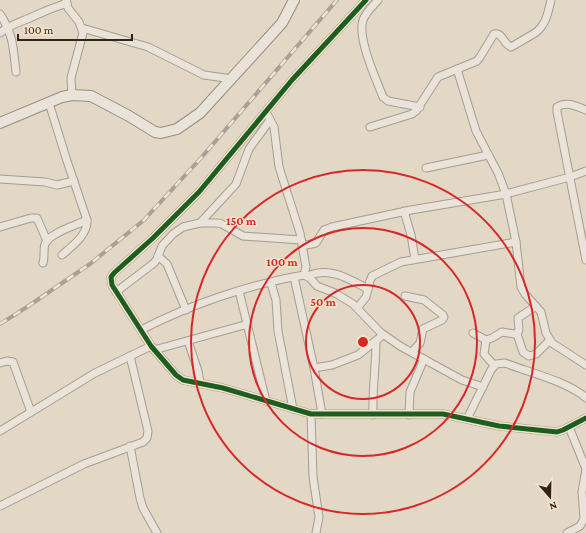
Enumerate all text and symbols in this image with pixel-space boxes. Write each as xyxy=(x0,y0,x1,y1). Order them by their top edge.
scale bar xyxy=(18,16,132,42)
text: 100 m xyxy=(24,23,54,37)
text: 150 m xyxy=(226,214,257,228)
text: 100 m xyxy=(266,255,299,269)
text: 50 m xyxy=(310,295,337,309)
centre of rings xyxy=(356,335,370,349)
north arrow xyxy=(530,477,570,517)
text: N xyxy=(547,499,559,513)

